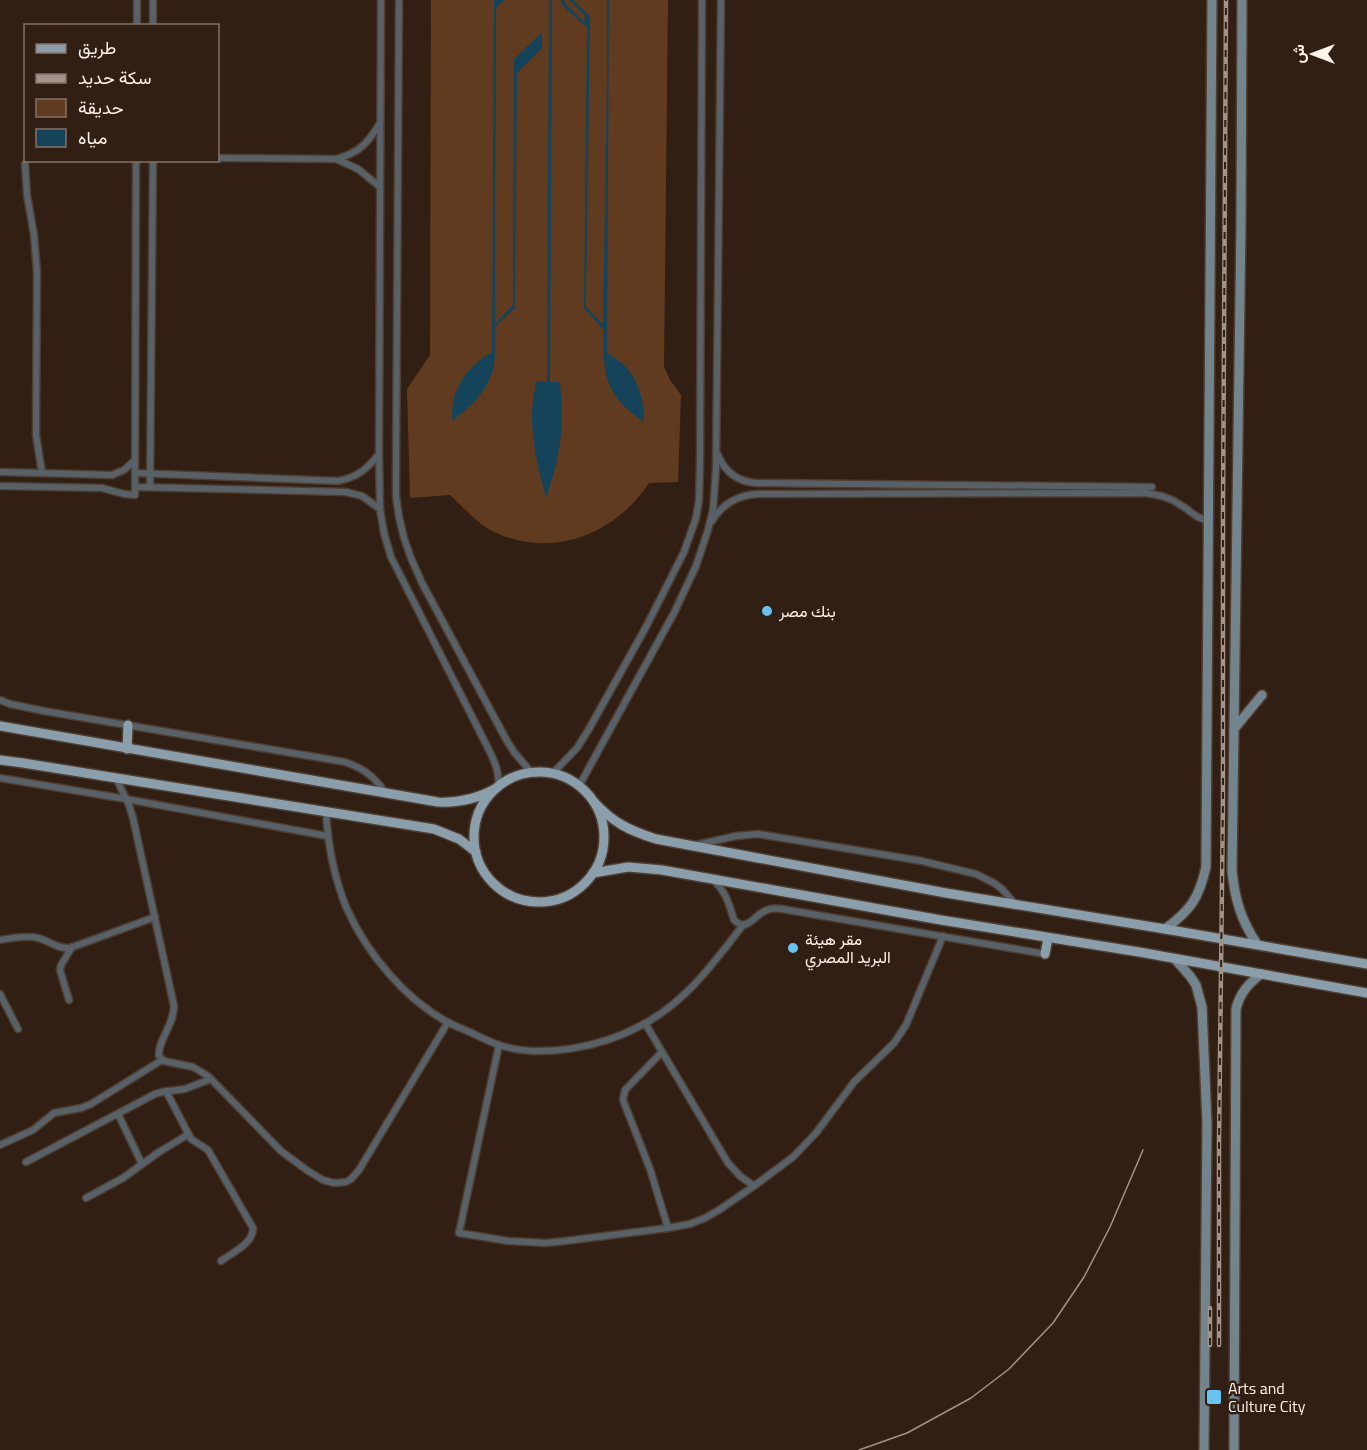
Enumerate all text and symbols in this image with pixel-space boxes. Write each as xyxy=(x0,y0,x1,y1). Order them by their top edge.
legend xyxy=(24,24,219,162)
north arrow xyxy=(1283,24,1343,84)
text: طريق xyxy=(78,34,116,61)
text: ش xyxy=(1286,44,1310,64)
text: سكة حديد xyxy=(78,64,152,91)
text: حديقة xyxy=(78,94,124,121)
text: مياه xyxy=(78,124,107,151)
place label: بنك مصر xyxy=(778,599,836,623)
marker: بنك مصر xyxy=(760,604,774,618)
place label: مقر هيئة البريد المصري xyxy=(805,927,891,971)
marker: مقر هيئة البريد المصري xyxy=(786,941,800,955)
place label: Arts and Culture City xyxy=(1228,1376,1306,1418)
marker: Arts and Culture City xyxy=(1205,1388,1223,1406)

